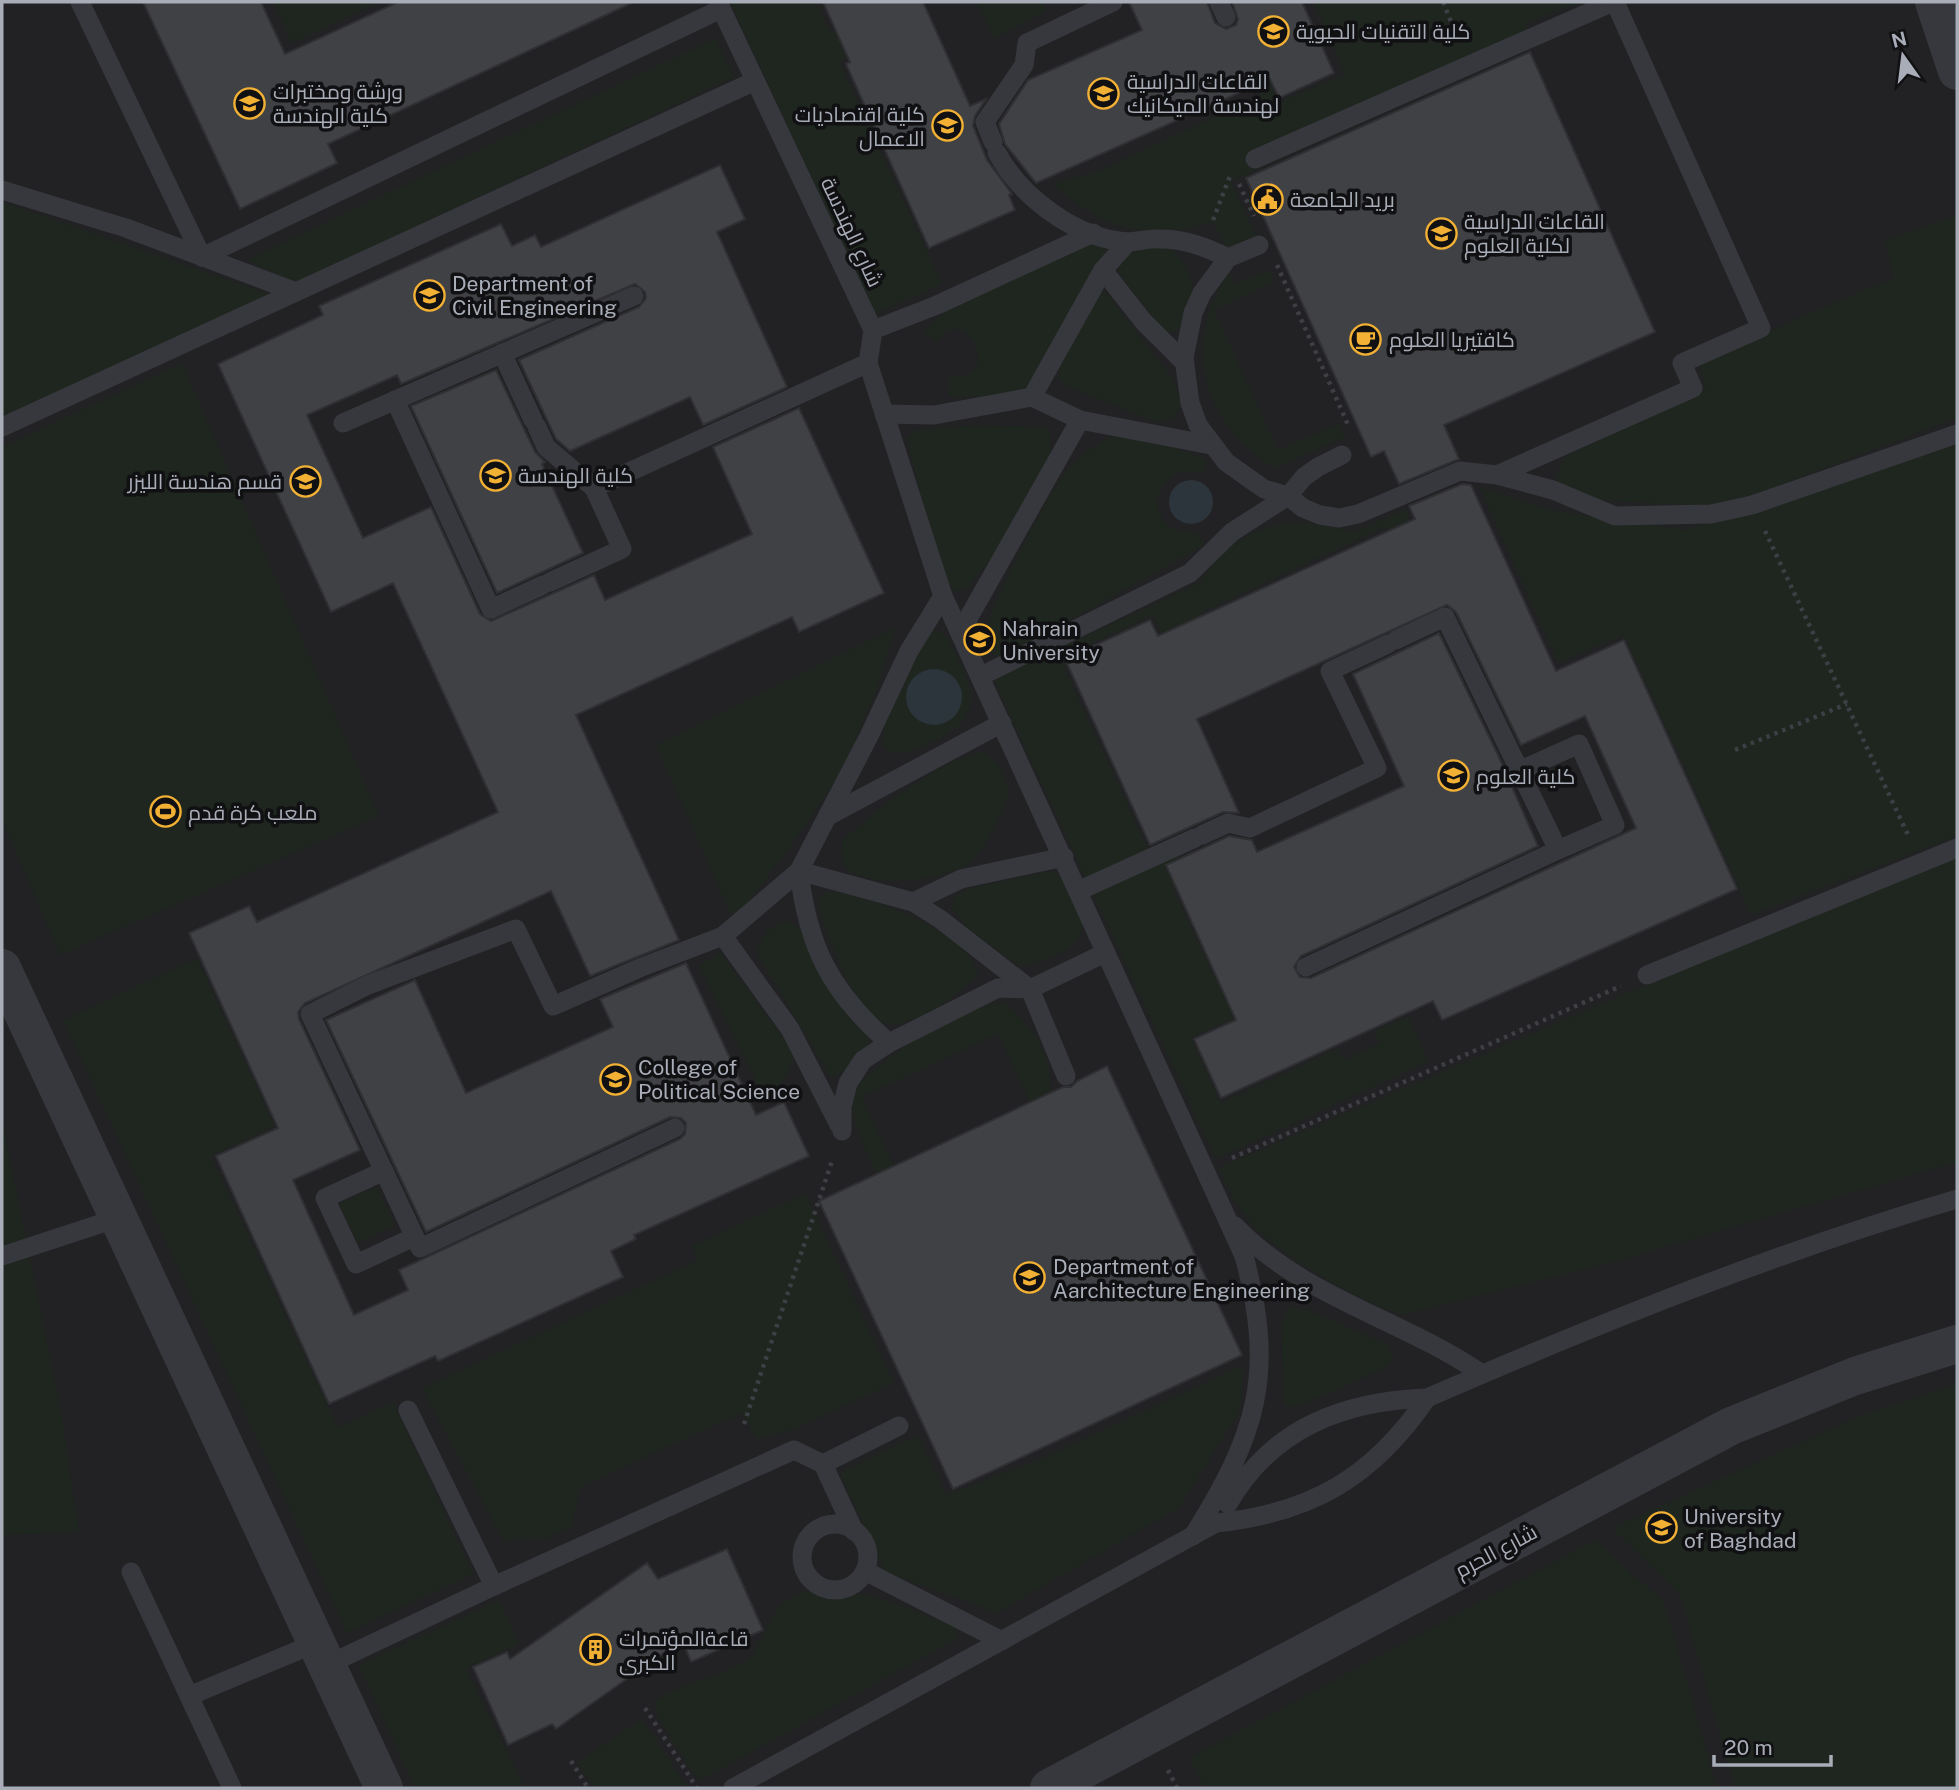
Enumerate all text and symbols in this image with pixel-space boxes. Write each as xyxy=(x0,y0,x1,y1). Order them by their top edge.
school or university icon: كلية التقنيات الحيوية xyxy=(1256,14,1290,48)
place label: كلية التقنيات الحيوية xyxy=(1296,19,1470,44)
north arrow xyxy=(1868,21,1938,91)
text: N xyxy=(1889,27,1909,52)
place label: القاعات الدراسية لهندسة الميكانيك xyxy=(1127,69,1279,119)
school or university icon: القاعات الدراسية لهندسة الميكانيك xyxy=(1087,76,1121,110)
place label: ورشة ومختبرات كلية الهندسة xyxy=(273,79,403,129)
school or university icon: ورشة ومختبرات كلية الهندسة xyxy=(233,86,267,120)
place label: كلية اقتصاديات الاعمال xyxy=(795,102,925,152)
school or university icon: كلية اقتصاديات الاعمال xyxy=(931,109,965,143)
street label: شارع الهندسة xyxy=(814,173,888,292)
public building icon: بريد الجامعة xyxy=(1250,182,1284,216)
place label: بريد الجامعة xyxy=(1290,187,1395,212)
place label: القاعات الدراسية لكلية العلوم xyxy=(1464,209,1605,260)
school or university icon: القاعات الدراسية لكلية العلوم xyxy=(1424,216,1458,250)
place label: Department of Civil Engineering xyxy=(452,271,617,320)
school or university icon: Department of Civil Engineering xyxy=(412,278,446,312)
cafe icon: كافتيريا العلوم xyxy=(1349,322,1383,356)
place label: كافتيريا العلوم xyxy=(1389,327,1515,354)
school or university icon: كلية الهندسة xyxy=(478,458,512,492)
place label: كلية الهندسة xyxy=(518,463,633,489)
school or university icon: قسم هندسة الليزر xyxy=(288,464,322,498)
place label: قسم هندسة الليزر xyxy=(127,469,282,496)
place label: Nahrain University xyxy=(1002,616,1100,665)
school or university icon: Nahrain University xyxy=(962,623,996,657)
school or university icon: كلية العلوم xyxy=(1436,759,1470,793)
place label: كلية العلوم xyxy=(1476,764,1576,791)
sports icon: ملعب كرة قدم xyxy=(148,795,182,829)
place label: ملعب كرة قدم xyxy=(188,800,317,827)
place label: College of Political Science xyxy=(638,1055,800,1104)
school or university icon: College of Political Science xyxy=(598,1062,632,1096)
place label: Department of Aarchitecture Engineering xyxy=(1053,1254,1310,1303)
school or university icon: Department of Aarchitecture Engineering xyxy=(1013,1261,1047,1295)
place label: University of Baghdad xyxy=(1684,1504,1796,1553)
school or university icon: University of Baghdad xyxy=(1644,1511,1678,1545)
street label: شارع الحرم xyxy=(1451,1519,1542,1585)
place label: قاعةالمؤتمرات الكبرى xyxy=(619,1626,749,1676)
building icon: قاعةالمؤتمرات الكبرى xyxy=(579,1633,613,1667)
scale bar xyxy=(1714,1724,1831,1768)
text: 20 m xyxy=(1724,1735,1773,1760)

